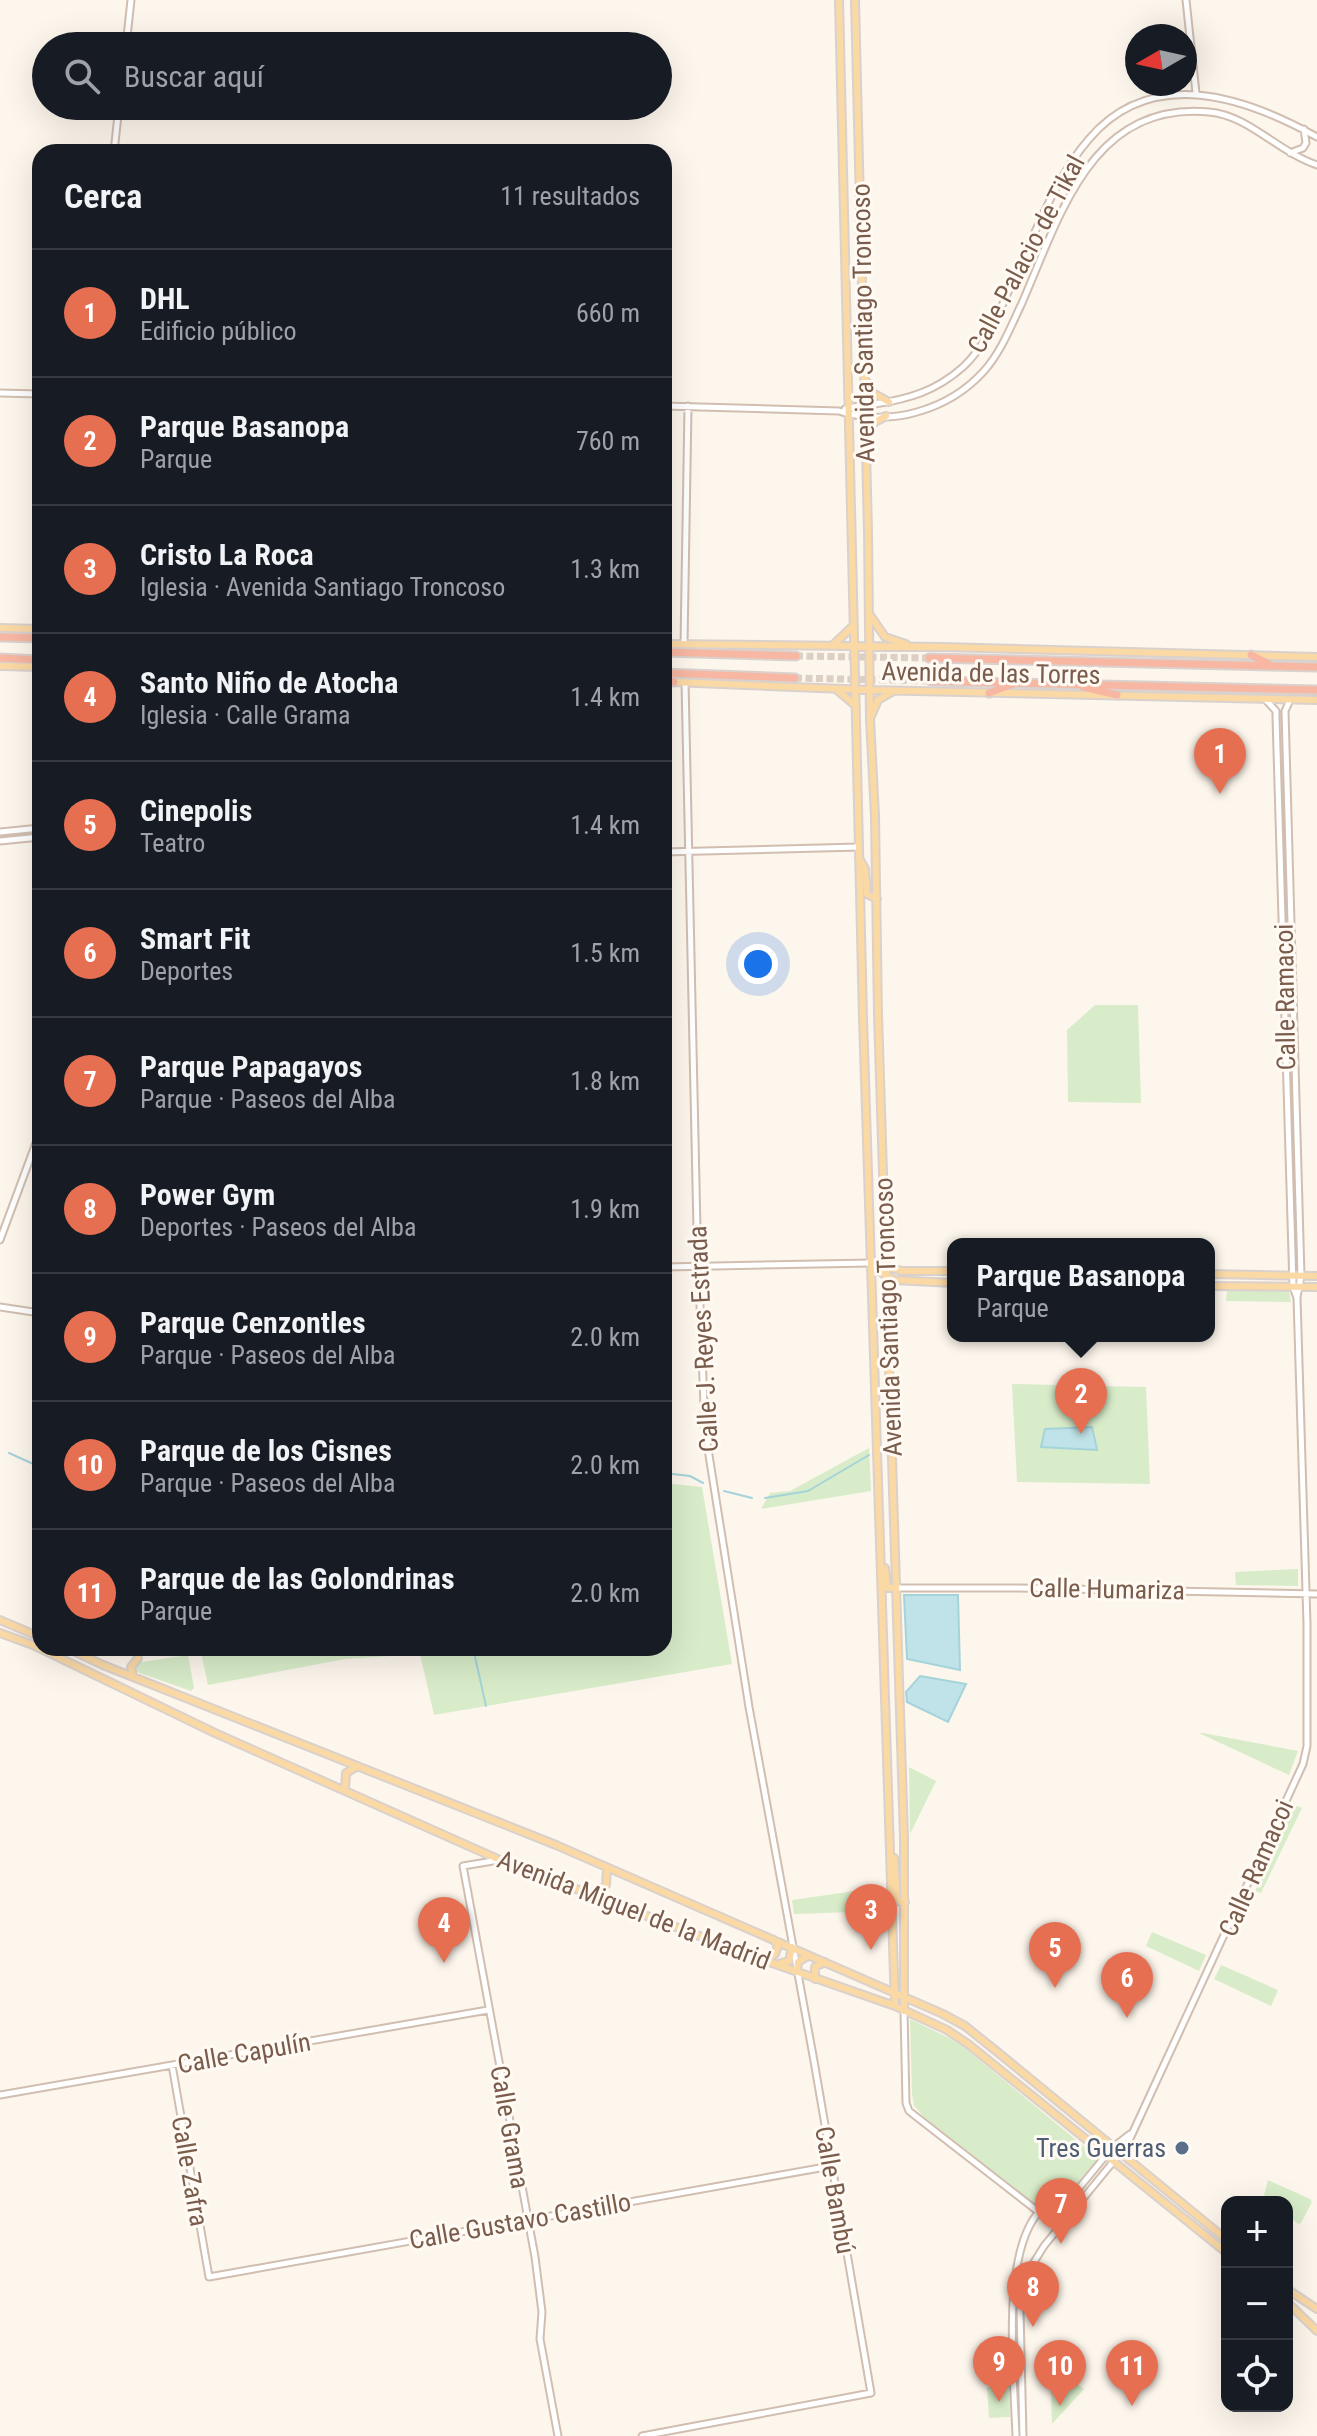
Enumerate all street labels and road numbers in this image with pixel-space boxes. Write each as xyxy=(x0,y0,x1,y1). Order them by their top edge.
street label: Calle Palacio de Tikal xyxy=(961,150,1091,358)
street label: Avenida Santiago Troncoso xyxy=(846,183,880,463)
street label: Avenida de las Torres xyxy=(881,656,1101,690)
street label: Calle Ramacoi xyxy=(1269,923,1301,1071)
street label: Avenida Santiago Troncoso xyxy=(868,1177,908,1457)
street label: Calle J. Reyes Estrada xyxy=(682,1225,724,1453)
street label: Calle Humariza xyxy=(1029,1573,1185,1605)
street label: Calle Ramacoi xyxy=(1212,1795,1300,1941)
street label: Avenida Miguel de la Madrid xyxy=(493,1844,775,1976)
street label: Calle Capulín xyxy=(175,2027,313,2079)
street label: Calle Grama xyxy=(484,2063,536,2191)
street label: Calle Zafra xyxy=(166,2114,214,2228)
street label: Calle Bambú xyxy=(809,2124,861,2256)
street label: Calle Gustavo Castillo xyxy=(407,2187,633,2255)

